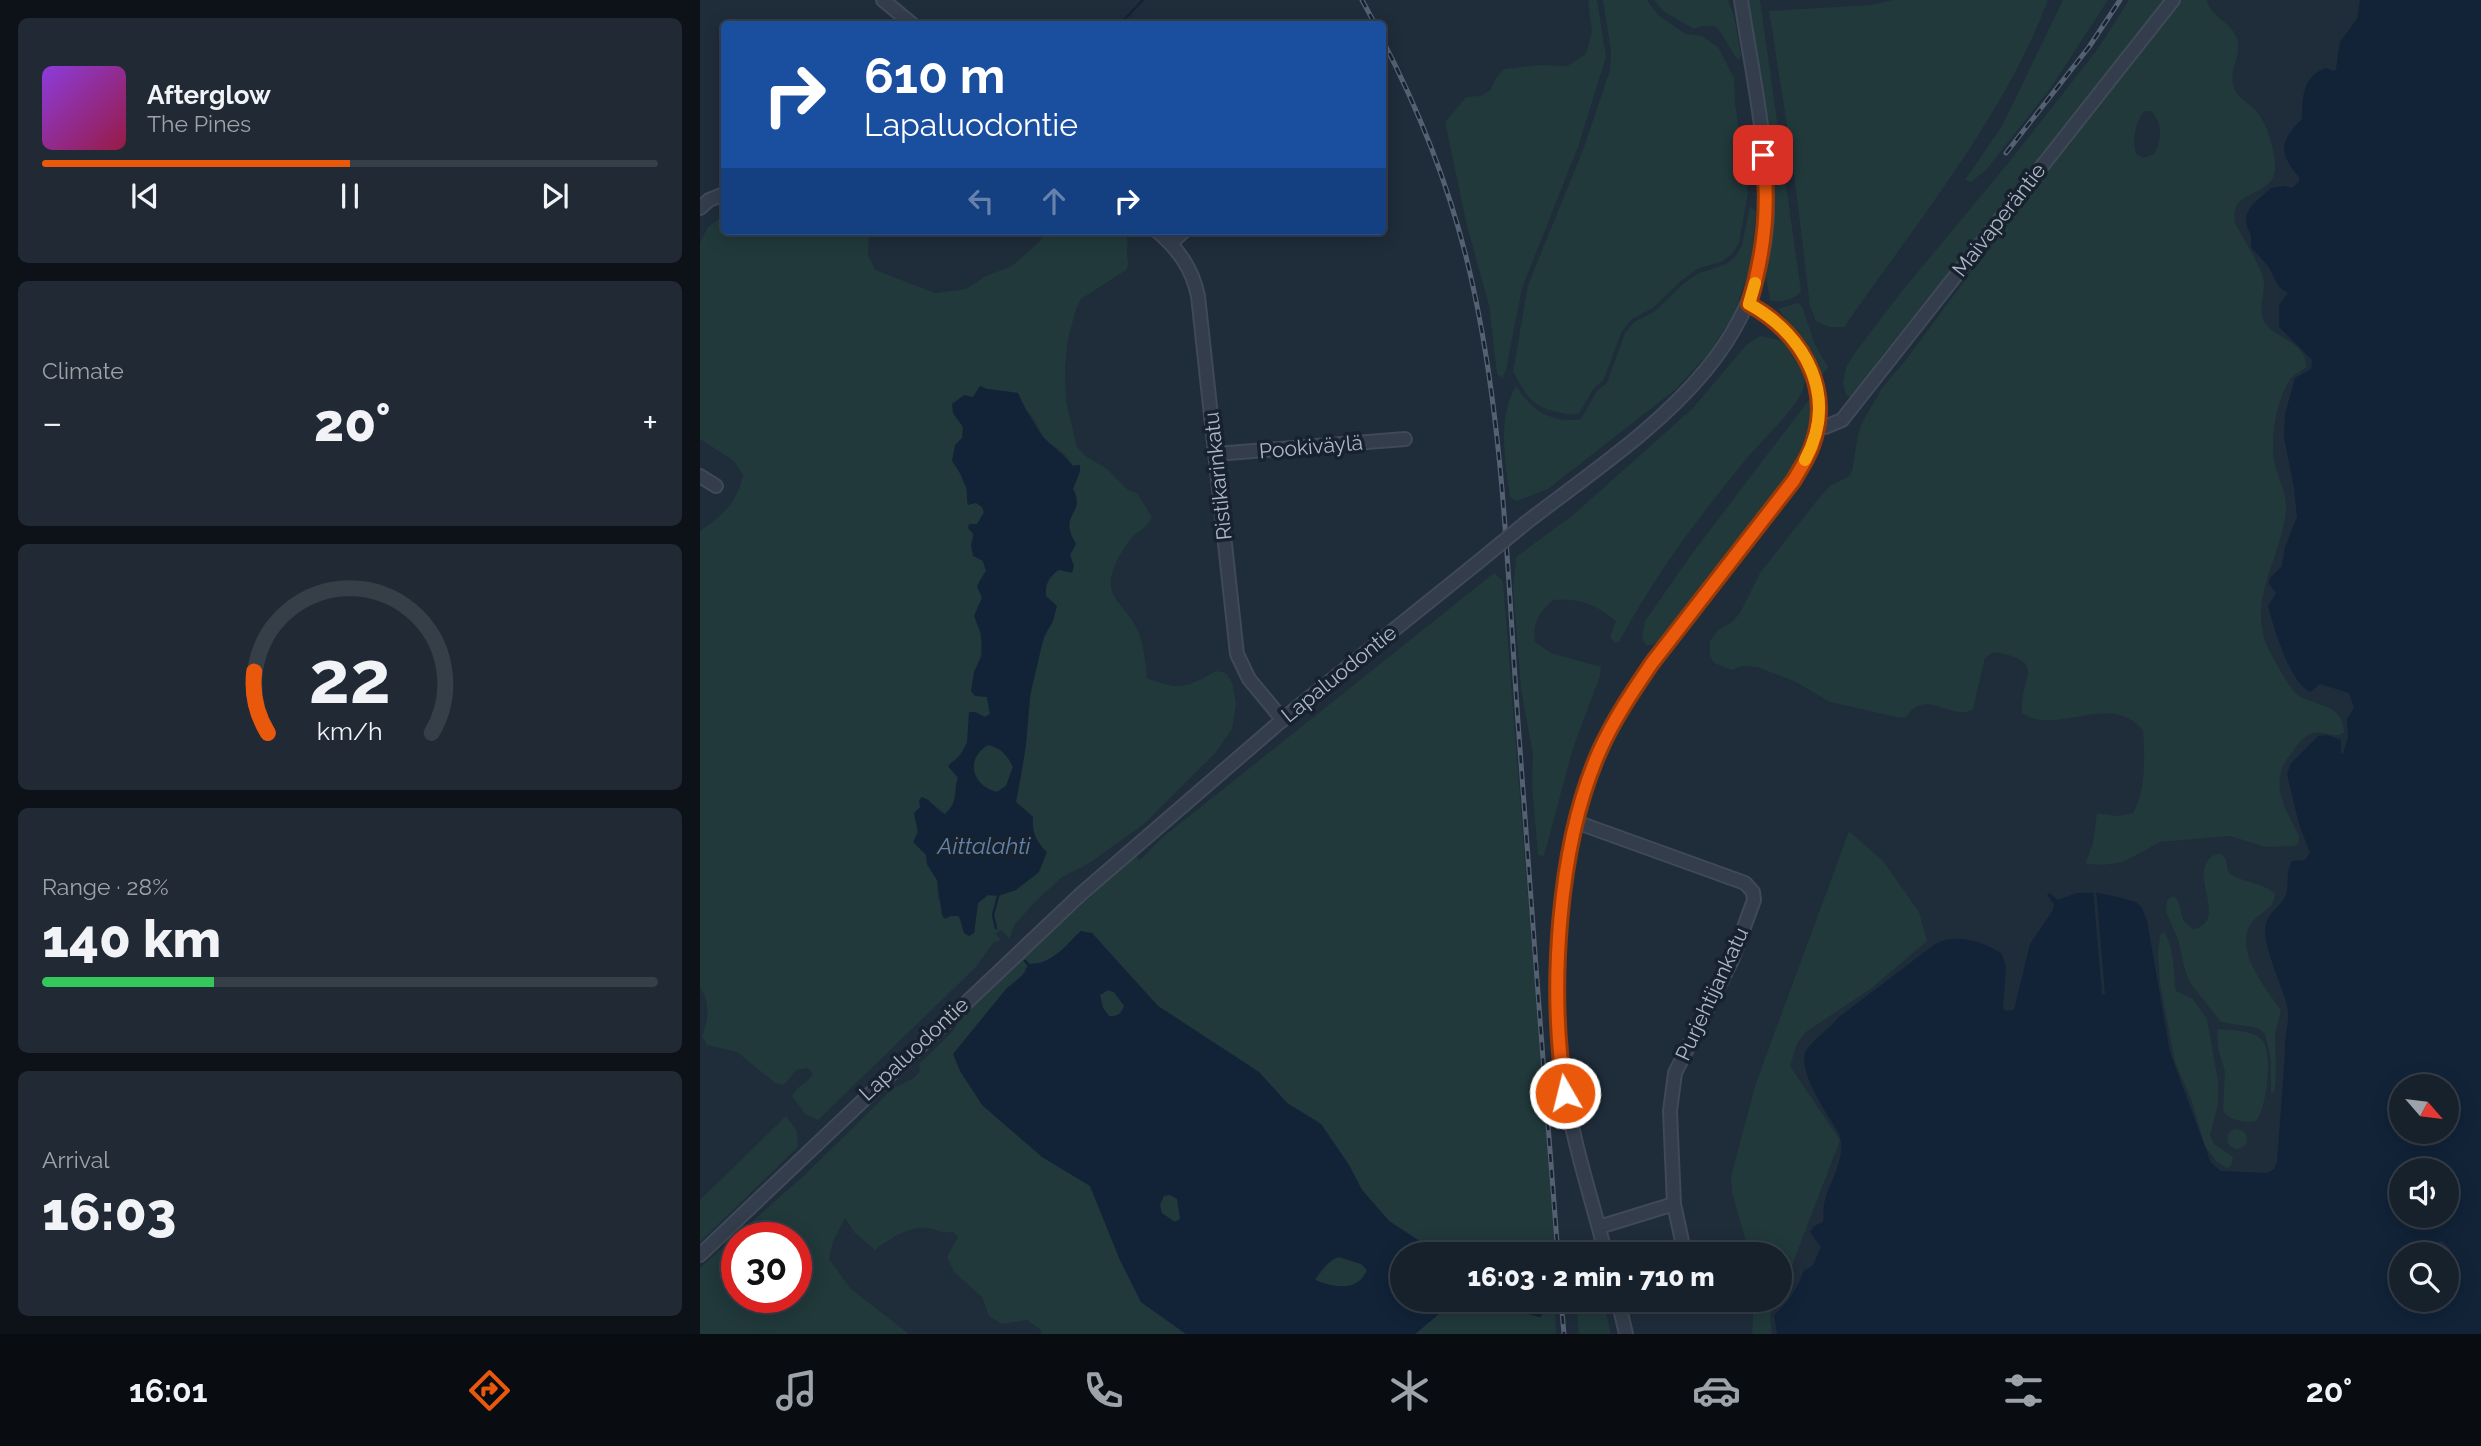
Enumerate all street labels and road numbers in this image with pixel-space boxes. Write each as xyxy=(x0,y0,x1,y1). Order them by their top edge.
street label: Maivaperäntie xyxy=(1947,158,2051,281)
street label: Ristikarinkatu xyxy=(1198,411,1237,541)
street label: Pookiväylä xyxy=(1258,430,1364,463)
street label: Lapaluodontie xyxy=(1276,620,1401,728)
street label: Purjehtijankatu xyxy=(1670,923,1753,1064)
street label: Lapaluodontie xyxy=(854,992,974,1106)

